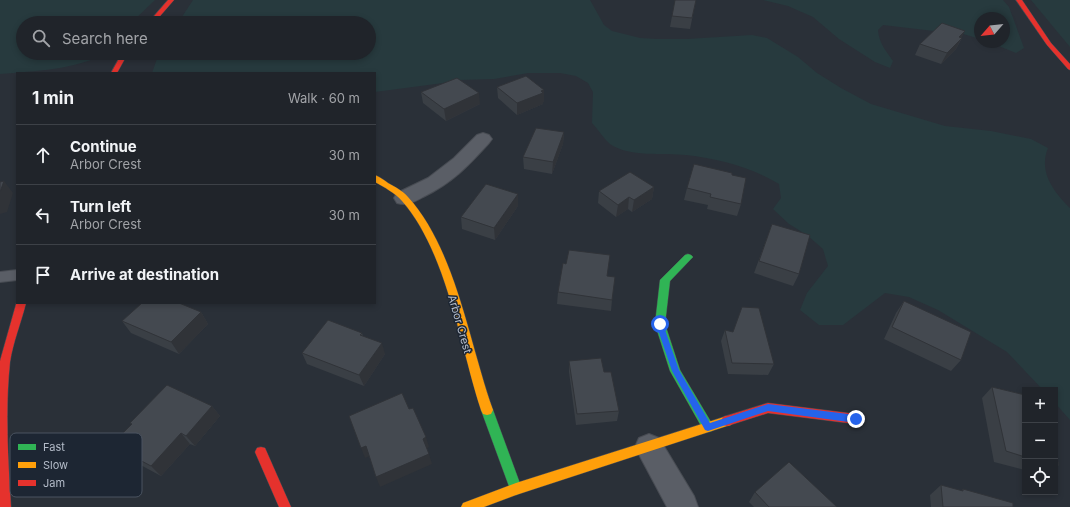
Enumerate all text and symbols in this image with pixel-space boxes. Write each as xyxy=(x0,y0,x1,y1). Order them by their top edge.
north arrow xyxy=(974,12,1010,48)
search box xyxy=(16,16,376,60)
icon: search xyxy=(30,27,52,49)
text: Search here xyxy=(62,29,148,48)
text: 1 min xyxy=(32,88,74,108)
text: Walk · 60 m xyxy=(288,90,360,106)
text: Continue xyxy=(70,137,137,156)
icon: ahead xyxy=(32,144,54,166)
text: 30 m xyxy=(329,147,360,163)
text: Arbor Crest xyxy=(70,156,141,172)
text: Turn left xyxy=(70,197,131,216)
icon: left xyxy=(32,204,54,226)
text: 30 m xyxy=(329,207,360,223)
text: Arbor Crest xyxy=(70,216,141,232)
icon: arrive xyxy=(32,264,54,286)
text: Arrive at destination xyxy=(70,265,219,284)
street label: Arbor Crest xyxy=(445,293,475,355)
route start xyxy=(651,315,669,333)
map controls xyxy=(1022,387,1058,495)
button: + xyxy=(1022,387,1058,423)
route end xyxy=(847,410,865,428)
button: − xyxy=(1022,423,1058,459)
legend xyxy=(10,433,142,497)
text: Fast xyxy=(43,440,65,454)
text: Slow xyxy=(43,458,68,472)
button: locate xyxy=(1022,459,1058,495)
text: Jam xyxy=(43,476,65,490)

